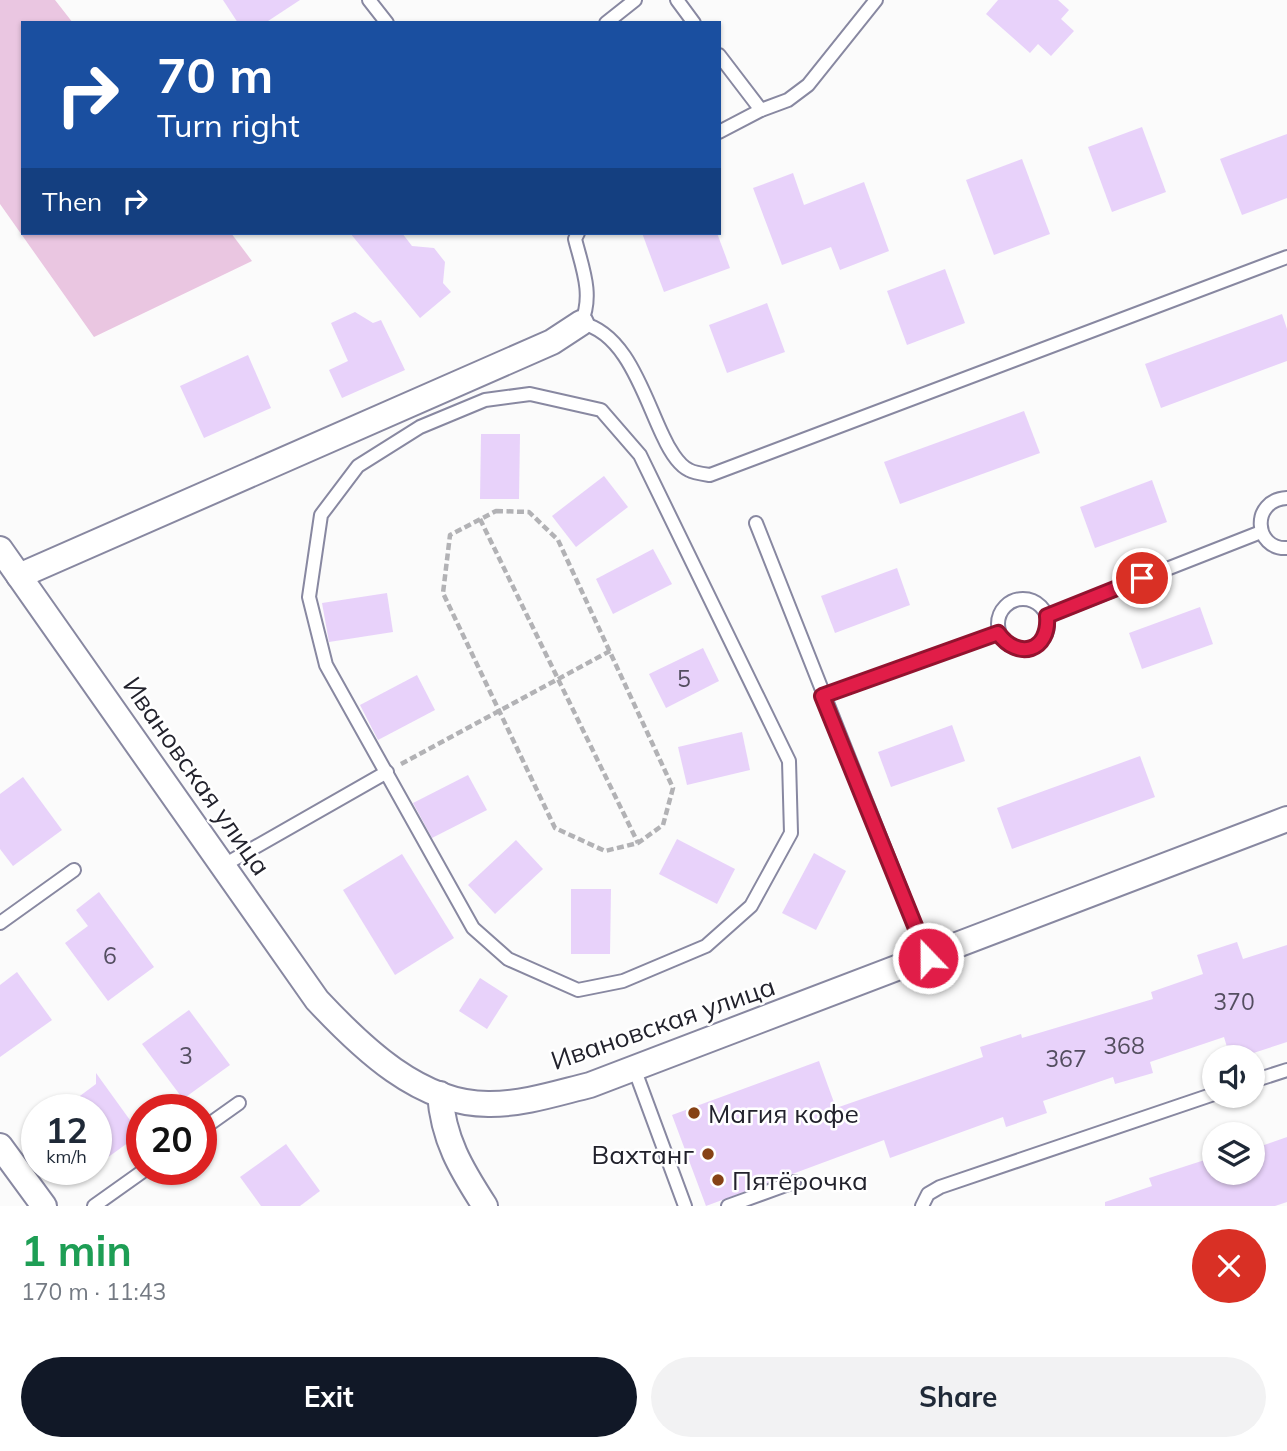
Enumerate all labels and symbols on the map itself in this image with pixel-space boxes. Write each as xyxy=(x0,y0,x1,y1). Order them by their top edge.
pin xyxy=(1112,548,1172,608)
house number: 5 xyxy=(677,664,691,693)
street label: Ивановская улица xyxy=(116,670,278,882)
position arrow xyxy=(891,921,965,995)
house number: 6 xyxy=(103,941,117,970)
street label: Ивановская улица xyxy=(547,969,779,1077)
house number: 370 xyxy=(1213,987,1255,1016)
house number: 368 xyxy=(1103,1031,1145,1060)
house number: 3 xyxy=(179,1041,193,1070)
house number: 367 xyxy=(1045,1044,1087,1073)
speed limit sign: 20 xyxy=(126,1094,217,1185)
place label: Магия кофе xyxy=(708,1097,859,1130)
marker: Магия кофе xyxy=(686,1105,702,1121)
place label: Вахтанг xyxy=(592,1138,694,1171)
marker: Вахтанг xyxy=(700,1146,716,1162)
place label: Пятёрочка xyxy=(732,1164,868,1197)
marker: Пятёрочка xyxy=(710,1172,726,1188)

